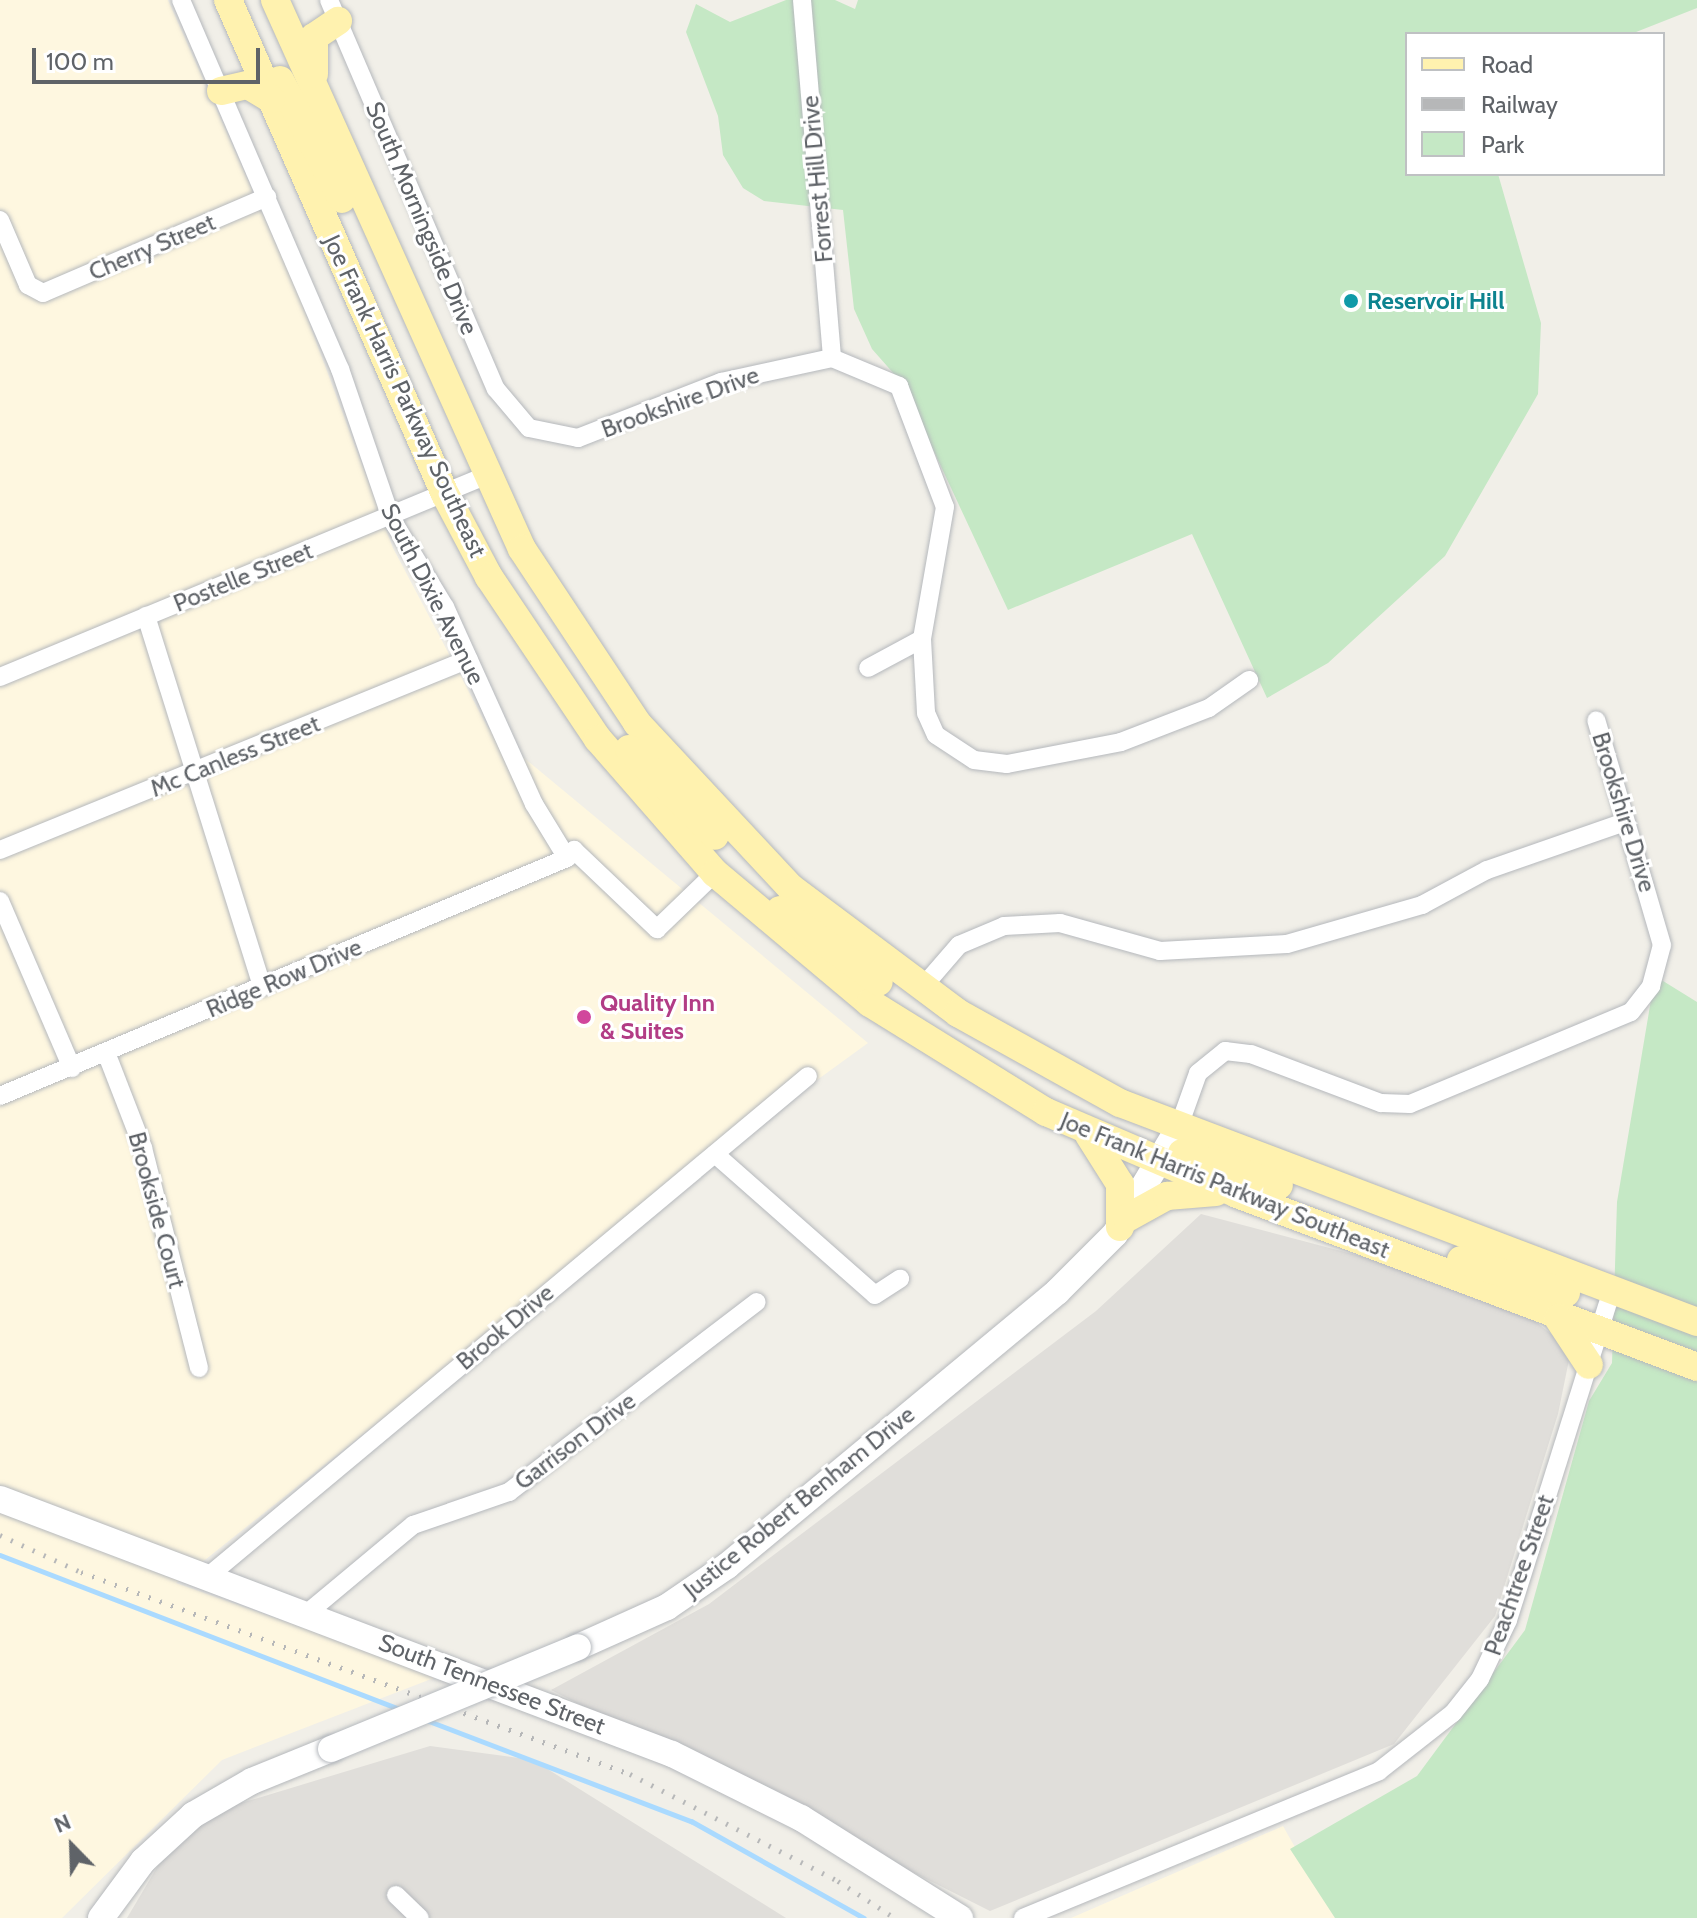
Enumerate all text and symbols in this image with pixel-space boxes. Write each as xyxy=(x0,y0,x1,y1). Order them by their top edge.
scale bar xyxy=(36,32,264,82)
legend xyxy=(1405,32,1665,176)
text: 100 m xyxy=(46,47,114,76)
text: Road xyxy=(1481,50,1533,79)
text: Railway xyxy=(1481,90,1558,119)
street label: Forrest Hill Drive xyxy=(795,94,839,264)
street label: South Morningside Drive xyxy=(360,97,484,339)
text: Park xyxy=(1481,130,1524,159)
street label: Cherry Street xyxy=(84,207,220,287)
street label: Joe Frank Harris Parkway Southeast xyxy=(318,230,492,562)
place label: Reservoir Hill xyxy=(1367,287,1504,315)
marker: Reservoir Hill xyxy=(1342,292,1360,310)
street label: Brookshire Drive xyxy=(597,360,763,444)
street label: South Dixie Avenue xyxy=(375,499,491,689)
street label: Postelle Street xyxy=(169,536,317,618)
street label: Mc Canless Street xyxy=(146,709,324,803)
street label: Brookshire Drive xyxy=(1586,729,1662,895)
street label: Ridge Row Drive xyxy=(202,932,366,1024)
place label: Quality Inn & Suites xyxy=(600,989,715,1045)
marker: Quality Inn & Suites xyxy=(575,1008,593,1026)
street label: Joe Frank Harris Parkway Southeast xyxy=(1056,1106,1394,1264)
street label: Brookside Court xyxy=(122,1129,192,1291)
street label: Brook Drive xyxy=(451,1278,559,1376)
street label: Garrison Drive xyxy=(509,1386,641,1496)
street label: Justice Robert Benham Drive xyxy=(678,1400,920,1604)
street label: Peachtree Street xyxy=(1478,1491,1560,1659)
street label: South Tennessee Street xyxy=(375,1628,609,1740)
north arrow xyxy=(32,1806,112,1886)
text: N xyxy=(50,1808,75,1839)

